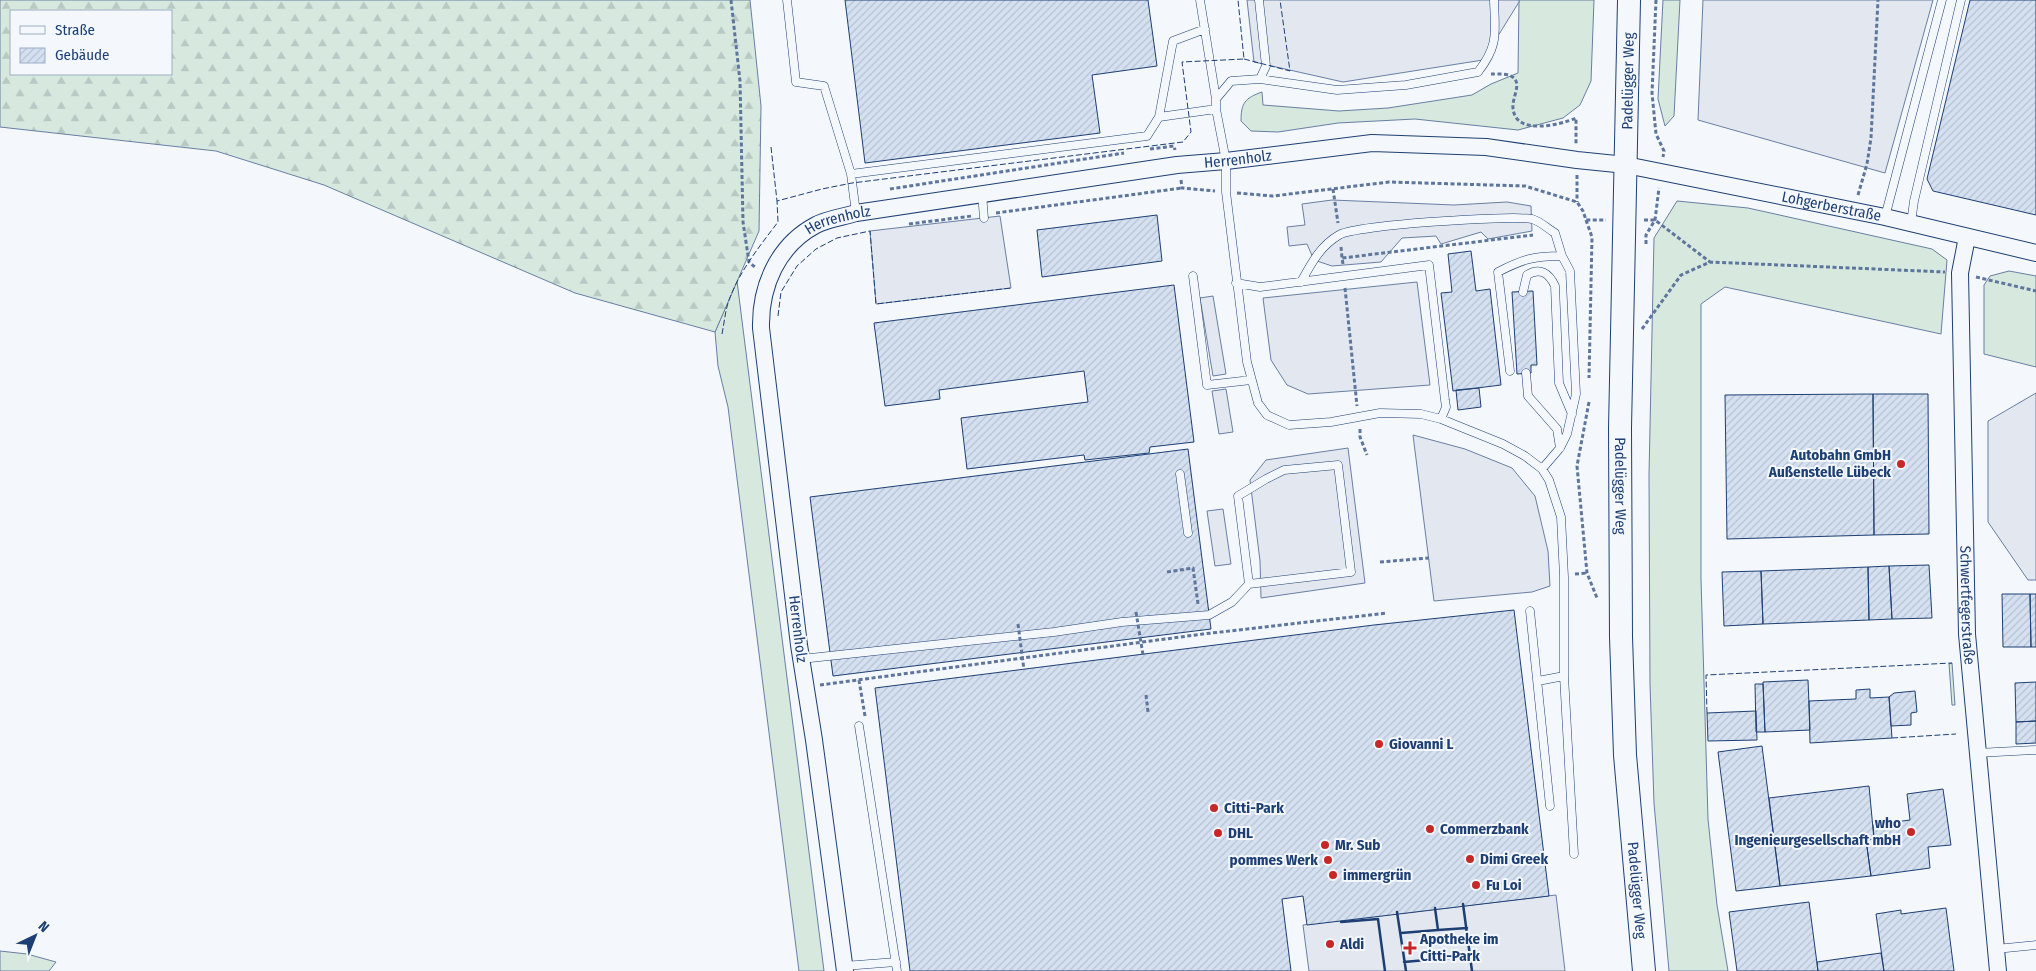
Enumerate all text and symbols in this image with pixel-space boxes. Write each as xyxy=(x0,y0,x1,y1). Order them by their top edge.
legend xyxy=(10,10,172,75)
text: Straße xyxy=(55,21,95,39)
street label: Padelügger Weg xyxy=(1618,32,1638,130)
text: Gebäude xyxy=(55,46,110,64)
street label: Herrenholz xyxy=(1203,146,1273,172)
street label: Lohgerberstraße xyxy=(1780,187,1883,225)
street label: Herrenholz xyxy=(801,202,872,238)
street label: Padelügger Weg xyxy=(1611,437,1630,535)
place label: Autobahn GmbH Außenstelle Lübeck xyxy=(1768,446,1891,481)
marker: Autobahn GmbH Außenstelle Lübeck xyxy=(1895,458,1907,470)
street label: Schwertfegerstraße xyxy=(1956,545,1979,666)
street label: Herrenholz xyxy=(785,594,811,664)
place label: Giovanni L xyxy=(1389,735,1454,753)
marker: Giovanni L xyxy=(1373,738,1385,750)
place label: Citti-Park xyxy=(1224,799,1284,817)
marker: Citti-Park xyxy=(1208,802,1220,814)
place label: who Ingenieurgesellschaft mbH xyxy=(1734,814,1901,849)
place label: Commerzbank xyxy=(1440,820,1529,838)
marker: Commerzbank xyxy=(1424,823,1436,835)
place label: DHL xyxy=(1228,824,1253,842)
marker: who Ingenieurgesellschaft mbH xyxy=(1905,826,1917,838)
marker: DHL xyxy=(1212,827,1224,839)
place label: Mr. Sub xyxy=(1335,836,1380,854)
marker: Mr. Sub xyxy=(1319,839,1331,851)
street label: Padelügger Weg xyxy=(1624,841,1650,940)
place label: Dimi Greek xyxy=(1480,850,1548,868)
place label: pommes Werk xyxy=(1229,851,1318,869)
marker: Dimi Greek xyxy=(1464,853,1476,865)
marker: pommes Werk xyxy=(1322,854,1334,866)
place label: immergrün xyxy=(1343,866,1411,884)
marker: immergrün xyxy=(1327,869,1339,881)
place label: Fu Loi xyxy=(1486,876,1522,894)
marker: Fu Loi xyxy=(1470,879,1482,891)
north arrow xyxy=(10,911,60,961)
text: N xyxy=(35,918,52,936)
place label: Apotheke im Citti-Park xyxy=(1419,930,1499,965)
place label: Aldi xyxy=(1339,935,1364,953)
marker: Aldi xyxy=(1324,938,1336,950)
marker: Apotheke im Citti-Park xyxy=(1404,942,1416,954)

